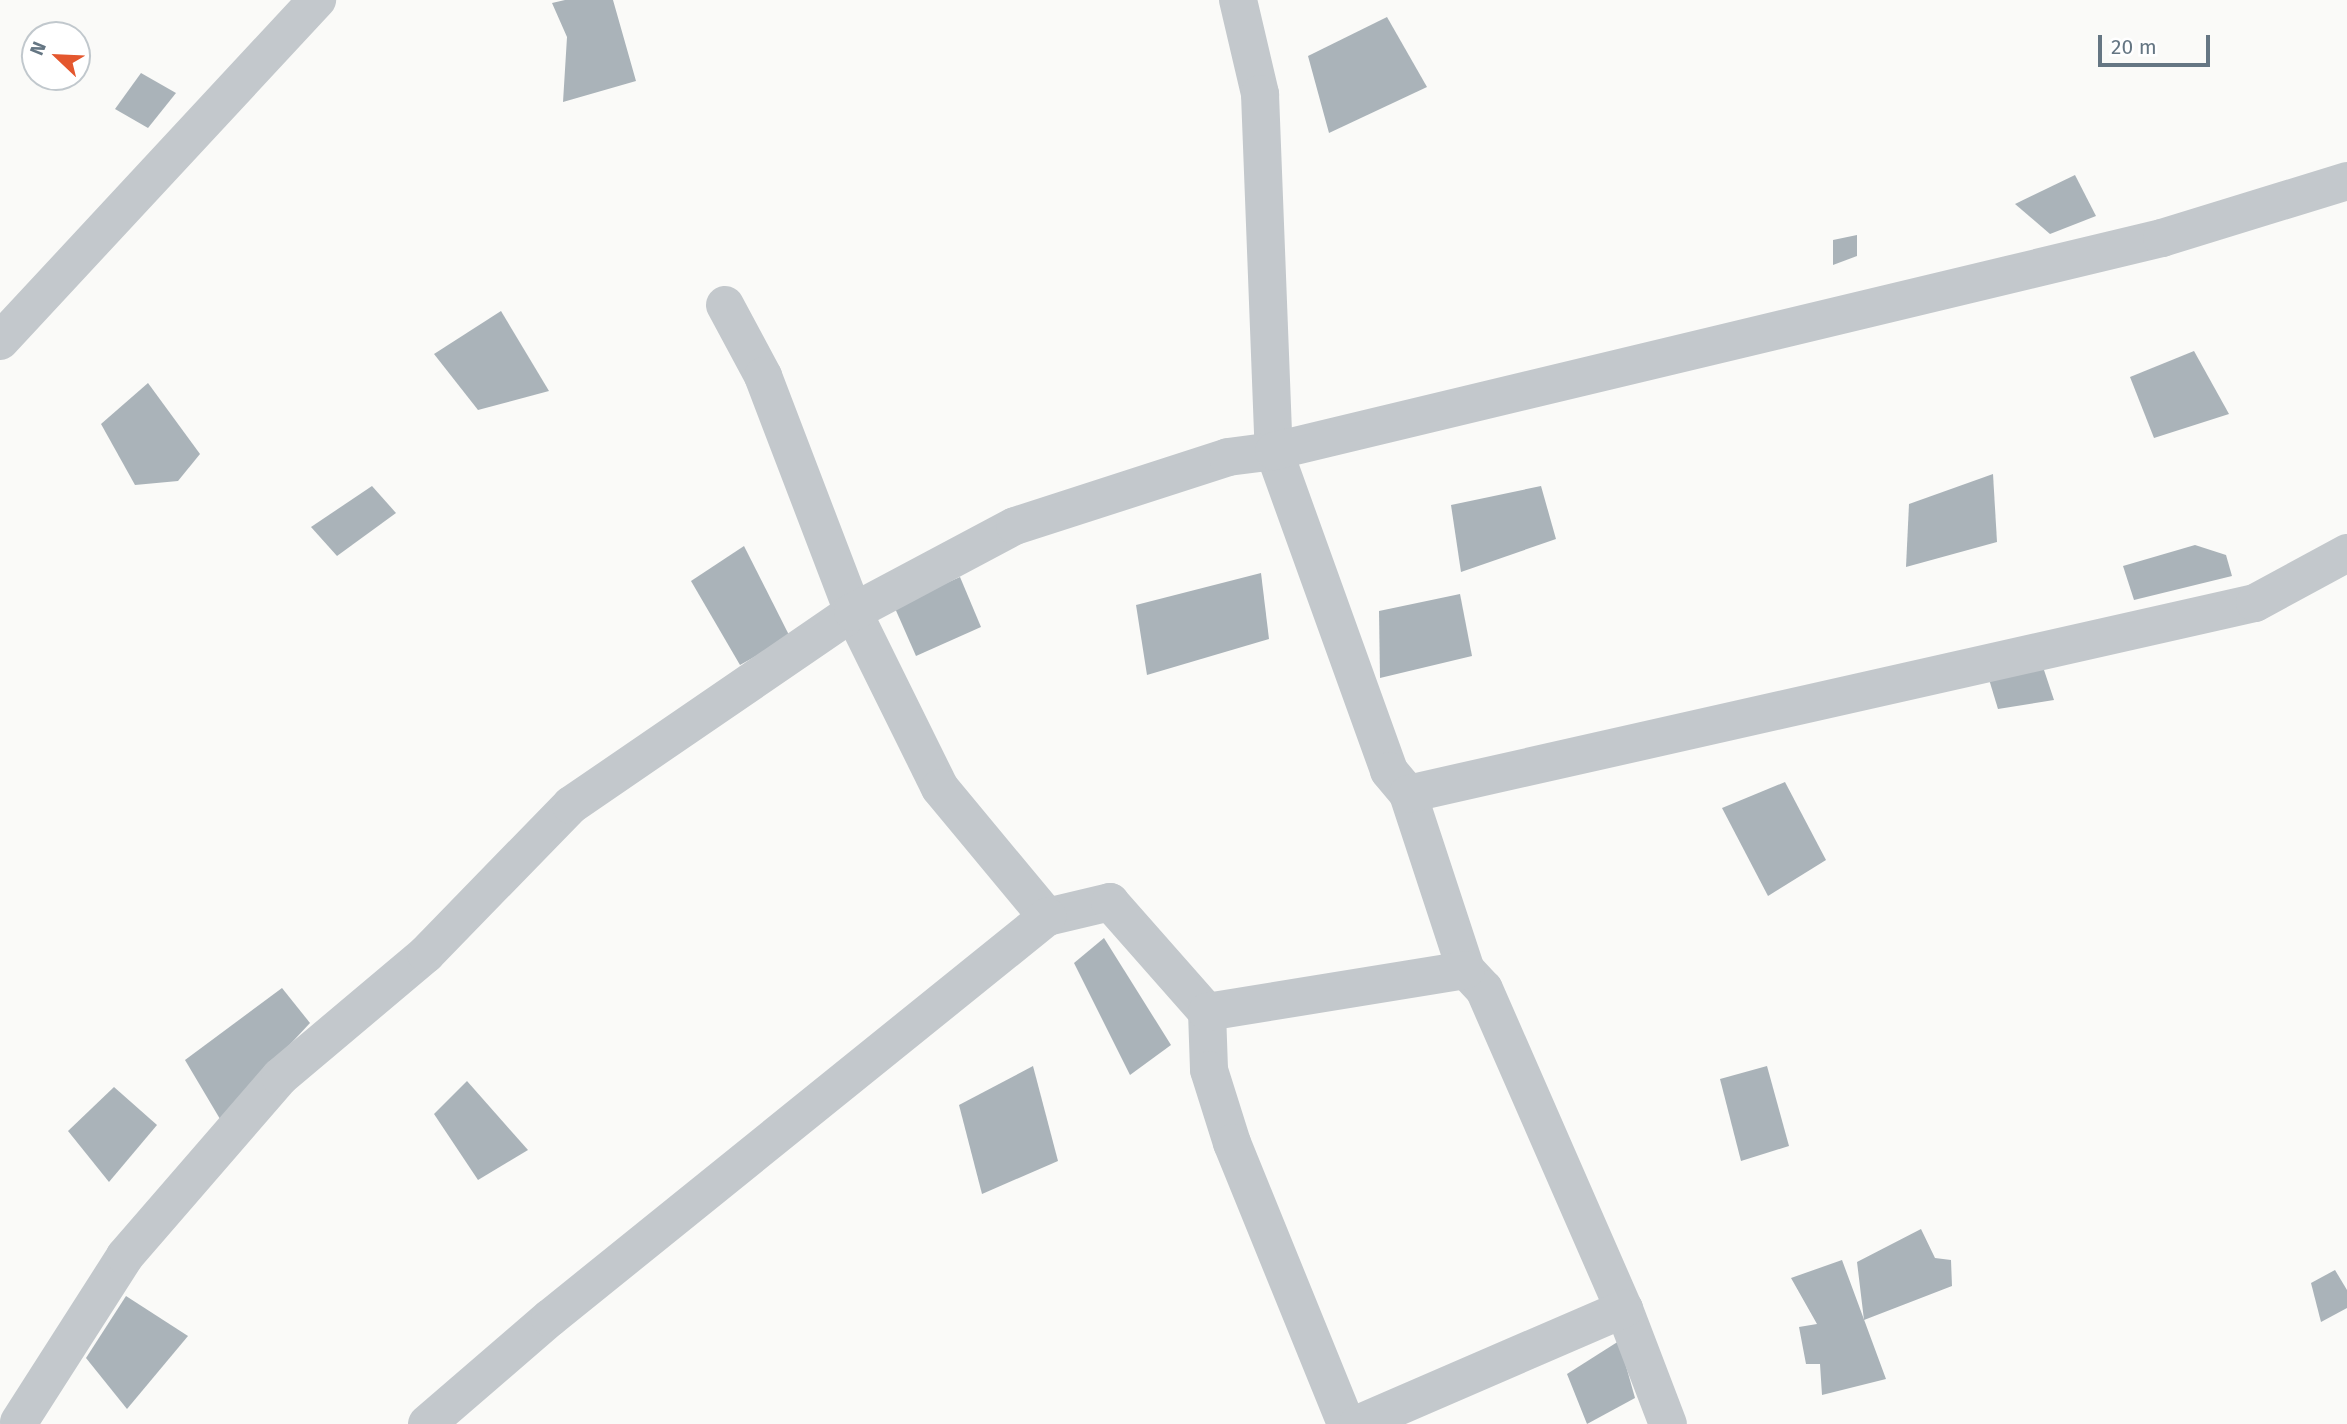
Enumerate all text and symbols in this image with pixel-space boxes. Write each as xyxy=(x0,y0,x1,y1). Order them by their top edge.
north arrow xyxy=(21,21,91,91)
scale bar xyxy=(2102,21,2214,65)
text: 20 m xyxy=(2111,34,2157,60)
text: N xyxy=(25,38,51,59)

